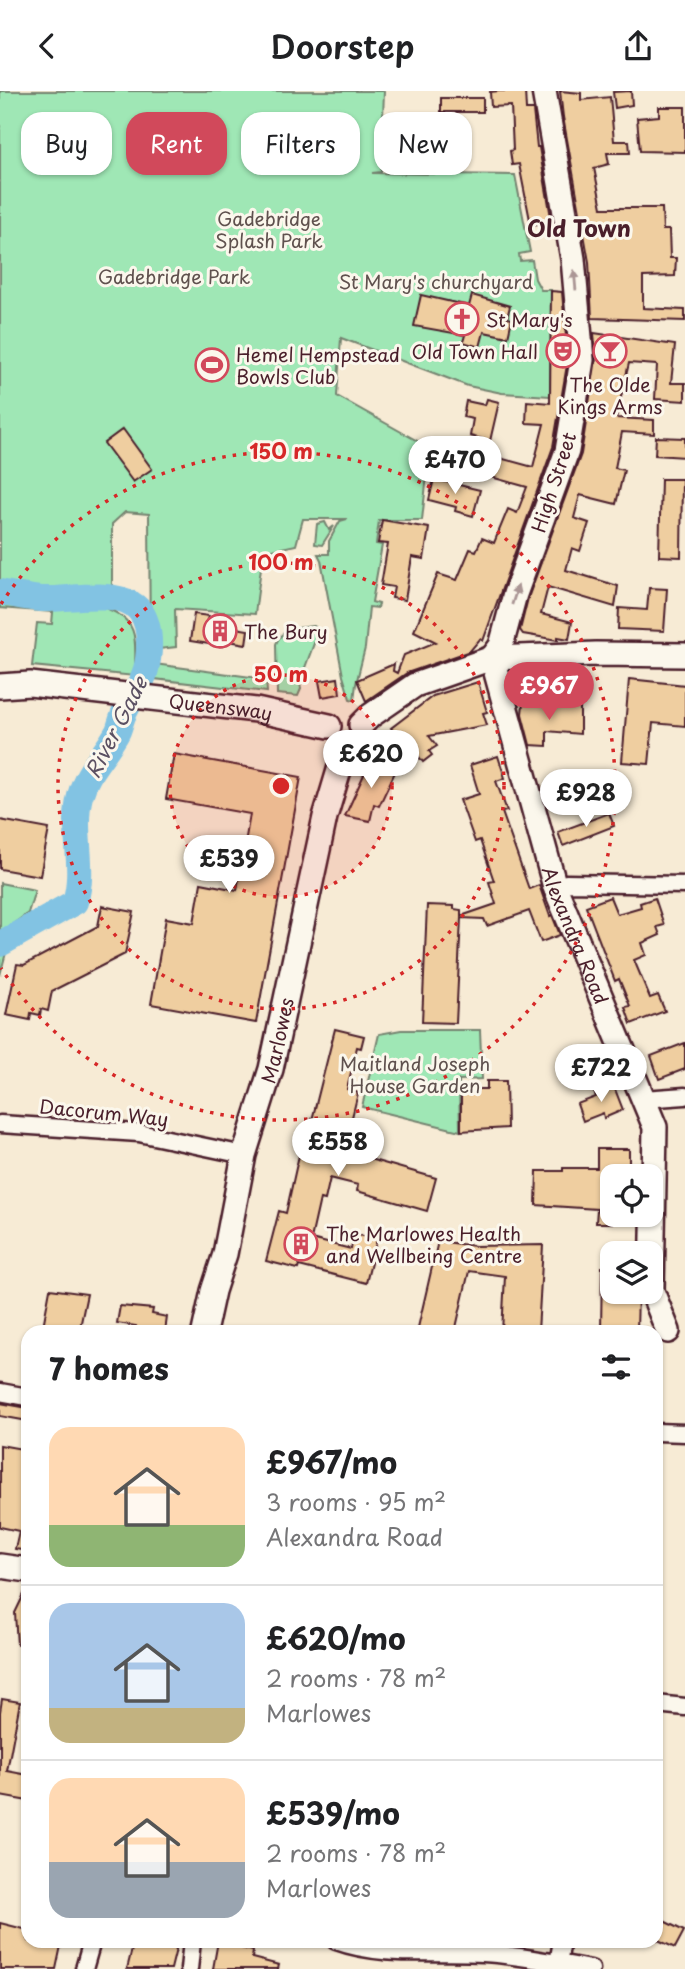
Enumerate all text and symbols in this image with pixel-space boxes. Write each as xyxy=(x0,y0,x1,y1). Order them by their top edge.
text: Doorstep xyxy=(270,22,415,70)
icon: back xyxy=(28,27,66,65)
icon: share xyxy=(619,27,657,65)
chip: Buy xyxy=(21,112,112,175)
chip: Rent xyxy=(126,112,227,175)
chip: Filters xyxy=(241,112,360,175)
chip: New xyxy=(374,112,472,175)
park label: Gadebridge Splash Park xyxy=(215,204,323,254)
district label: Old Town xyxy=(527,210,631,245)
park label: Gadebridge Park xyxy=(98,262,251,290)
park label: St Mary's churchyard xyxy=(339,267,534,295)
one-way arrow xyxy=(569,269,580,291)
church icon: St Mary's xyxy=(443,300,481,338)
place label: St Mary's xyxy=(486,305,573,333)
theatre icon: Old Town Hall xyxy=(544,332,582,370)
bar icon: The Olde Kings Arms xyxy=(591,332,629,370)
place label: Old Town Hall xyxy=(411,337,538,365)
place label: Hemel Hempstead Bowls Club xyxy=(236,340,400,390)
sports icon: Hemel Hempstead Bowls Club xyxy=(193,346,231,384)
place label: The Olde Kings Arms xyxy=(558,370,662,420)
street label: High Street xyxy=(524,428,582,536)
text: 150 m xyxy=(249,434,313,466)
pin: £470 xyxy=(414,437,496,496)
text: £470 xyxy=(425,441,485,476)
text: 100 m xyxy=(248,545,314,577)
one-way arrow xyxy=(510,584,521,605)
building icon: The Bury xyxy=(201,612,239,650)
place label: The Bury xyxy=(244,617,328,645)
text: 50 m xyxy=(254,657,308,689)
pin: £967 xyxy=(508,663,590,722)
text: £967 xyxy=(520,667,578,702)
water label: River Gade xyxy=(76,669,155,783)
street label: Queensway xyxy=(167,686,275,727)
pin: £620 xyxy=(330,731,412,790)
text: £620 xyxy=(339,735,403,770)
pin: £928 xyxy=(545,769,627,829)
centre of rings xyxy=(269,774,293,798)
text: £928 xyxy=(556,774,616,809)
pin: £539 xyxy=(188,835,270,895)
text: £539 xyxy=(199,840,259,875)
street label: Alexandra Road xyxy=(536,863,616,1008)
street label: Marlowes xyxy=(253,995,300,1087)
pin: £722 xyxy=(560,1045,642,1104)
park label: Maitland Joseph House Garden xyxy=(340,1049,490,1099)
text: £722 xyxy=(571,1049,631,1084)
street label: Dacorum Way xyxy=(38,1091,170,1133)
pin: £558 xyxy=(297,1119,379,1178)
text: £558 xyxy=(308,1123,368,1158)
map controls xyxy=(600,1164,663,1304)
button: locate xyxy=(600,1164,663,1227)
place label: The Marlowes Health and Wellbeing Centre xyxy=(326,1219,522,1269)
building icon: The Marlowes Health and Wellbeing Centre xyxy=(282,1225,320,1263)
button: layers xyxy=(600,1241,663,1304)
text: 7 homes xyxy=(49,1345,169,1390)
icon: filters xyxy=(597,1348,635,1386)
text: £967/mo xyxy=(266,1439,397,1484)
icon: home xyxy=(105,1455,189,1539)
text: 3 rooms · 95 m² xyxy=(266,1484,446,1519)
text: Alexandra Road xyxy=(266,1519,443,1554)
text: £620/mo xyxy=(266,1615,406,1660)
icon: home xyxy=(105,1631,189,1715)
text: 2 rooms · 78 m² xyxy=(266,1660,446,1695)
text: Marlowes xyxy=(266,1695,371,1730)
text: £539/mo xyxy=(266,1790,400,1835)
icon: home xyxy=(105,1806,189,1890)
text: 2 rooms · 78 m² xyxy=(266,1835,446,1870)
text: Marlowes xyxy=(266,1870,371,1905)

